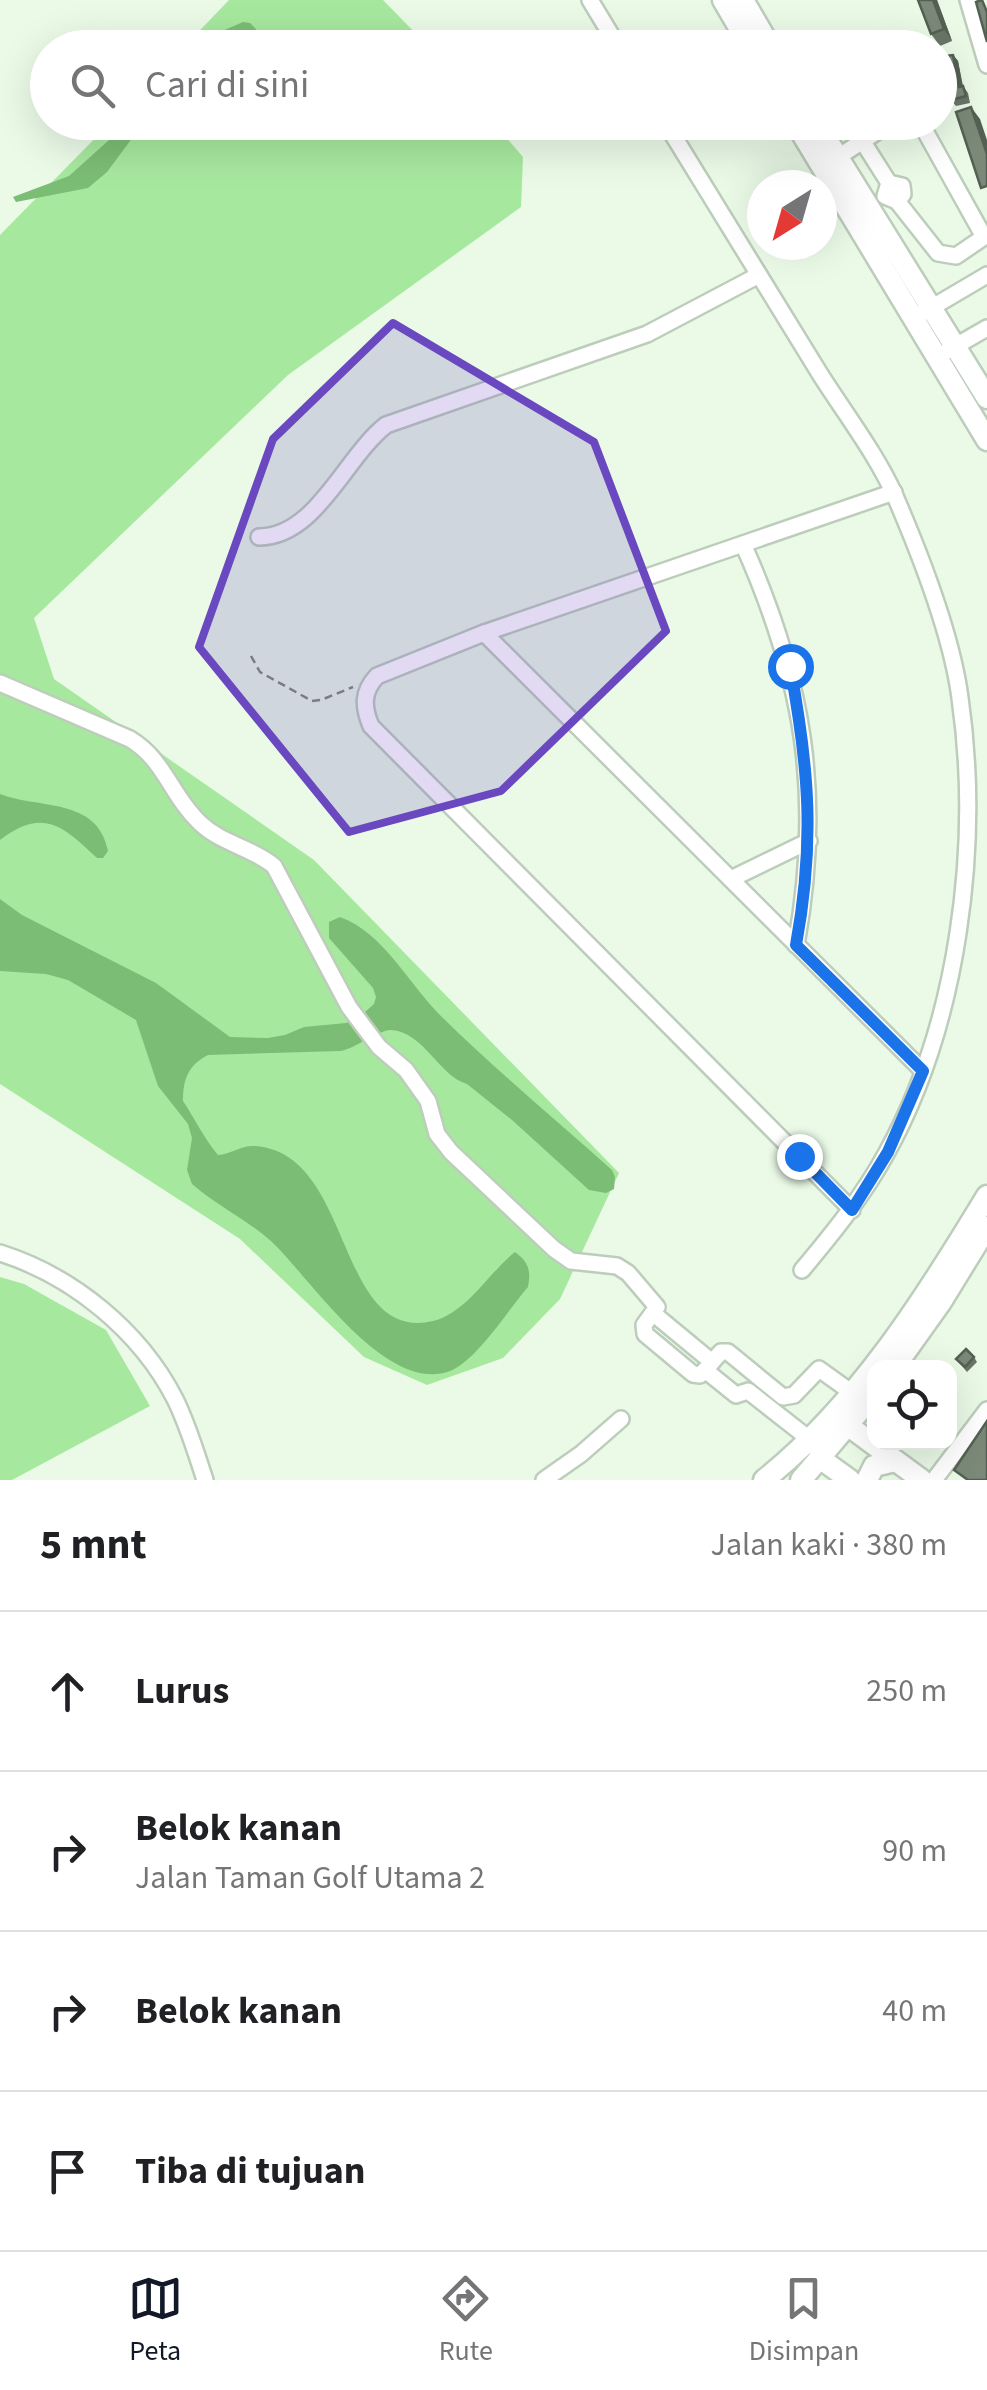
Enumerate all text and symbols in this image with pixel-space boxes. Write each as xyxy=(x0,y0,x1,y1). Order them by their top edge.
search box xyxy=(30,30,957,140)
icon: search xyxy=(65,58,120,113)
text: Cari di sini xyxy=(145,58,309,112)
north arrow xyxy=(747,170,837,260)
route start xyxy=(768,644,814,690)
route end xyxy=(777,1134,823,1180)
map controls xyxy=(867,1360,957,1450)
button: locate xyxy=(867,1360,957,1450)
text: 5 mnt xyxy=(40,1515,147,1575)
text: Jalan kaki · 380 m xyxy=(711,1522,947,1568)
icon: ahead xyxy=(40,1664,95,1719)
text: Lurus xyxy=(135,1664,229,1718)
text: 250 m xyxy=(866,1668,947,1714)
text: Belok kanan xyxy=(135,1801,342,1855)
icon: right xyxy=(40,1824,95,1879)
text: 90 m xyxy=(882,1828,947,1874)
text: Jalan Taman Golf Utama 2 xyxy=(135,1855,485,1901)
icon: right xyxy=(40,1984,95,2039)
text: Belok kanan xyxy=(135,1984,342,2038)
text: 40 m xyxy=(882,1988,947,2034)
icon: arrive xyxy=(40,2144,95,2199)
text: Tiba di tujuan xyxy=(135,2144,366,2198)
tab: Peta xyxy=(128,2271,183,2371)
tab: Rute xyxy=(438,2271,493,2371)
tab: Disimpan xyxy=(749,2271,859,2371)

